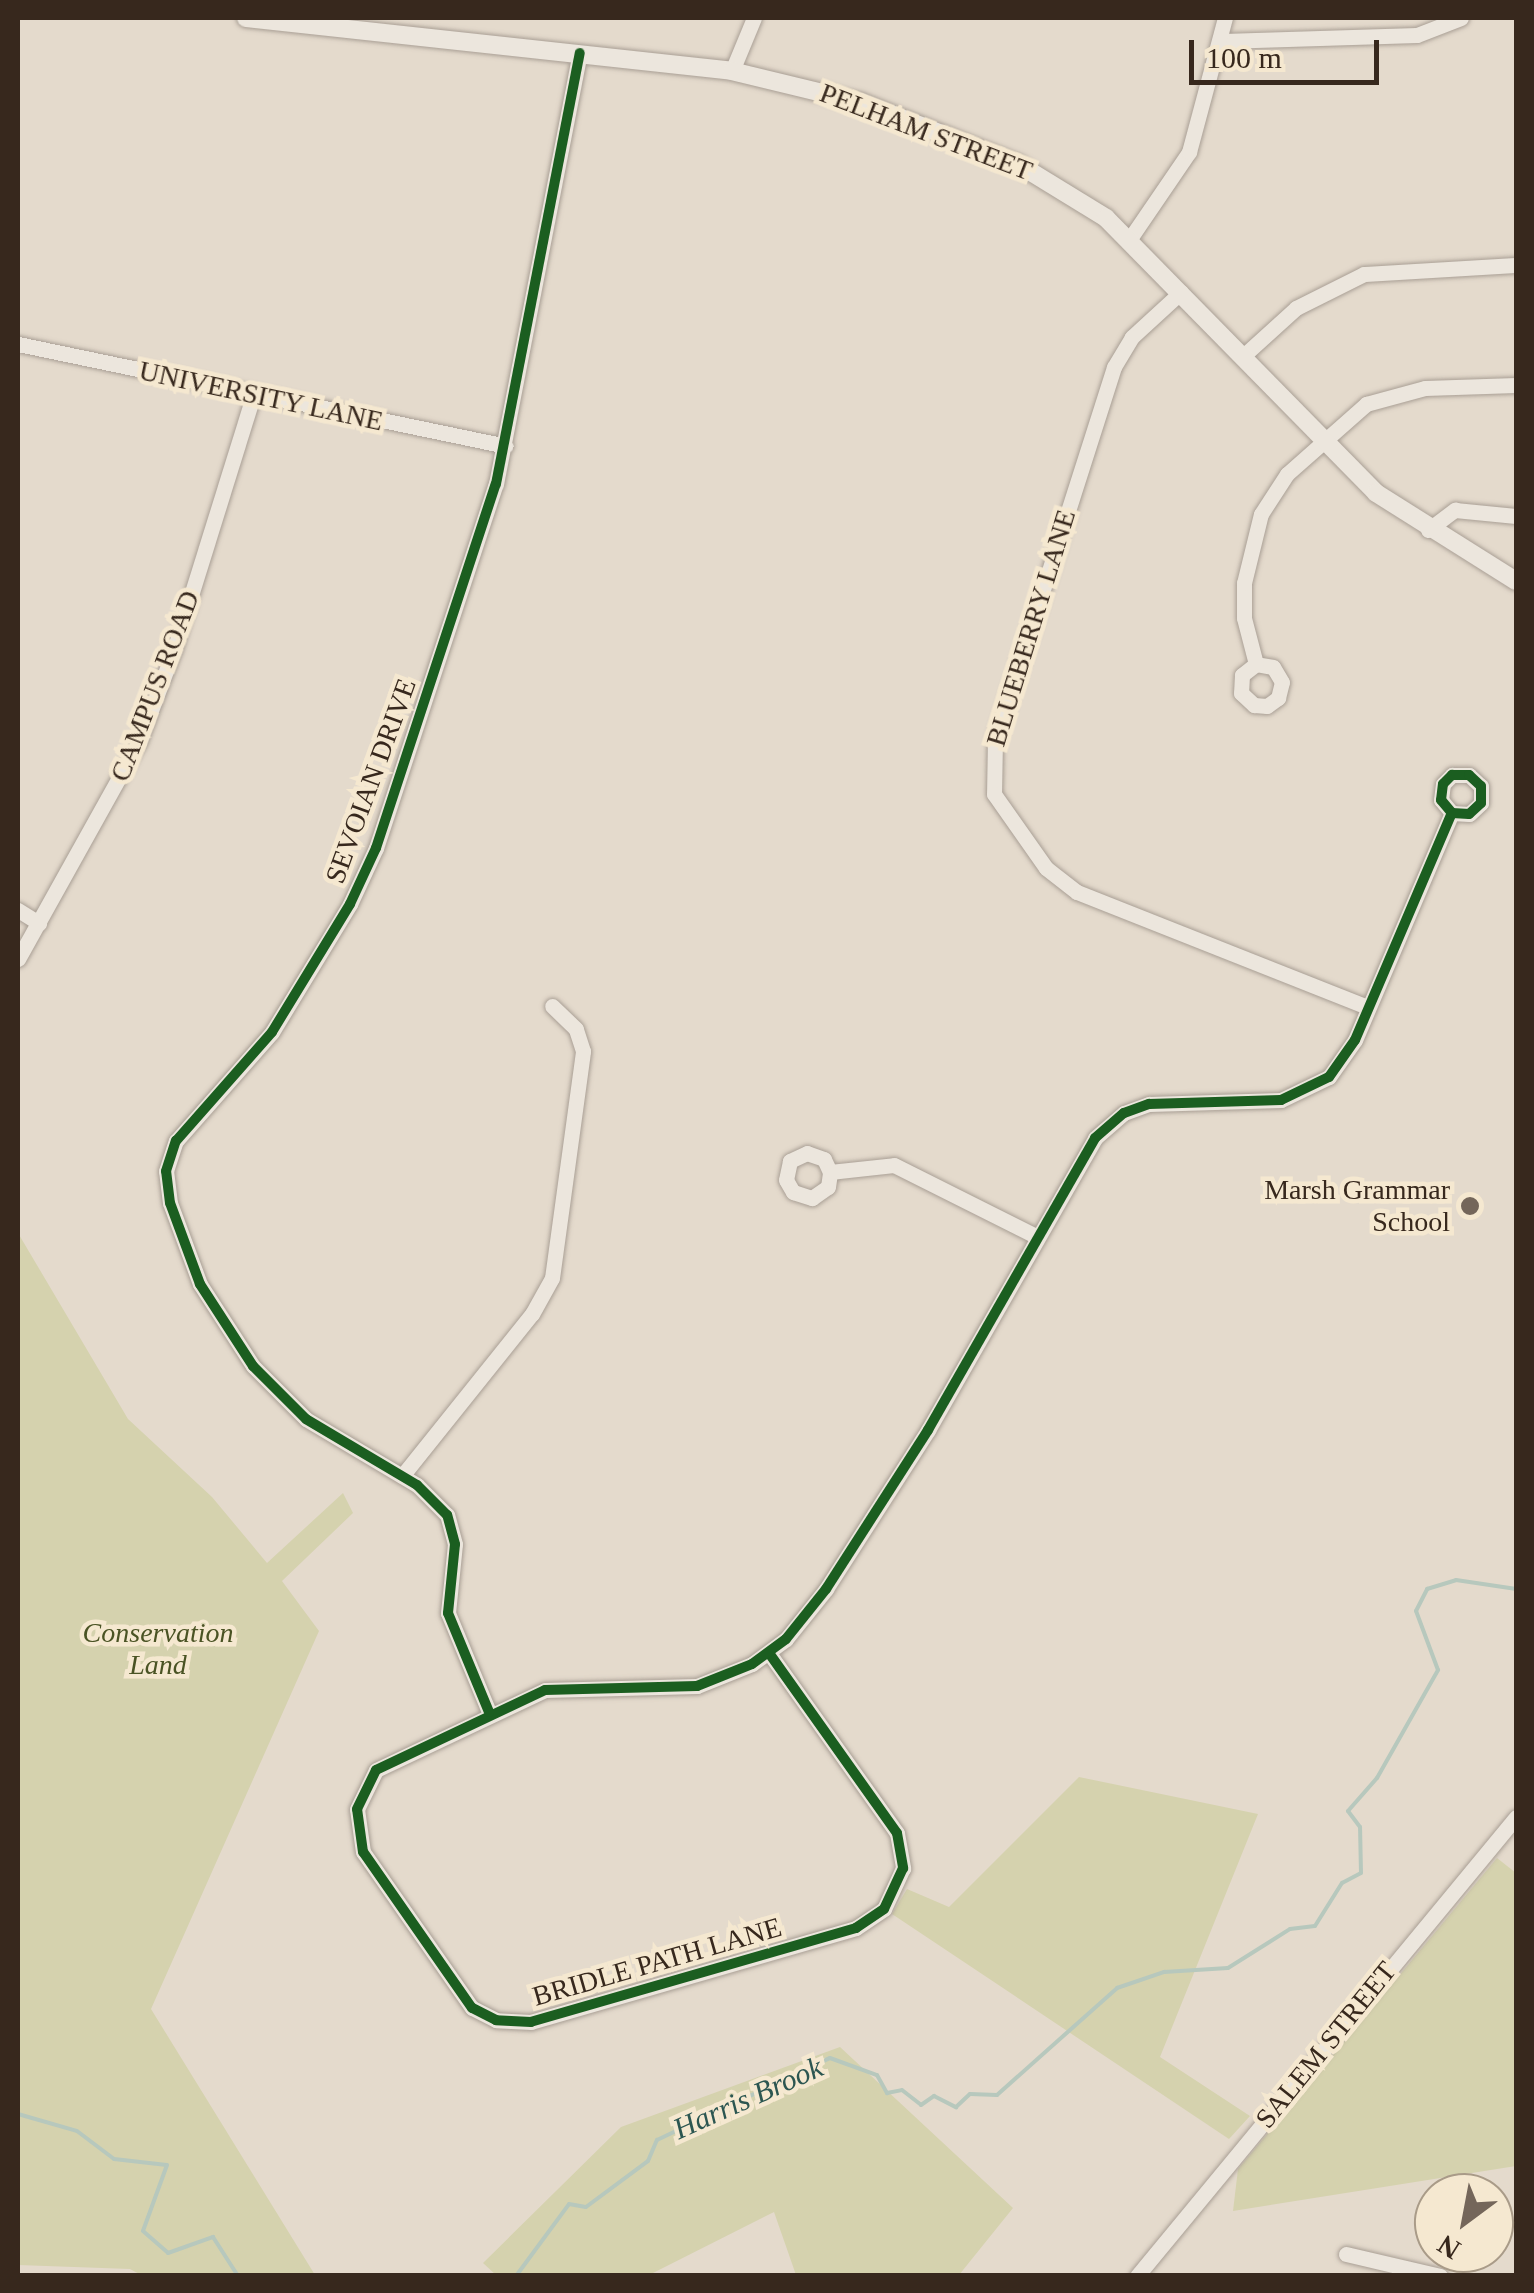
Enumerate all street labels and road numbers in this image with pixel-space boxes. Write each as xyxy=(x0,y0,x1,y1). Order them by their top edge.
street label: PELHAM STREET xyxy=(815,76,1037,188)
street label: UNIVERSITY LANE xyxy=(135,354,387,438)
street label: BLUEBERRY LANE xyxy=(979,505,1083,751)
street label: CAMPUS ROAD xyxy=(103,586,207,786)
street label: SEVOIAN DRIVE xyxy=(318,674,424,888)
street label: BRIDLE PATH LANE xyxy=(529,1910,785,2014)
street label: SALEM STREET xyxy=(1249,1955,1403,2135)

